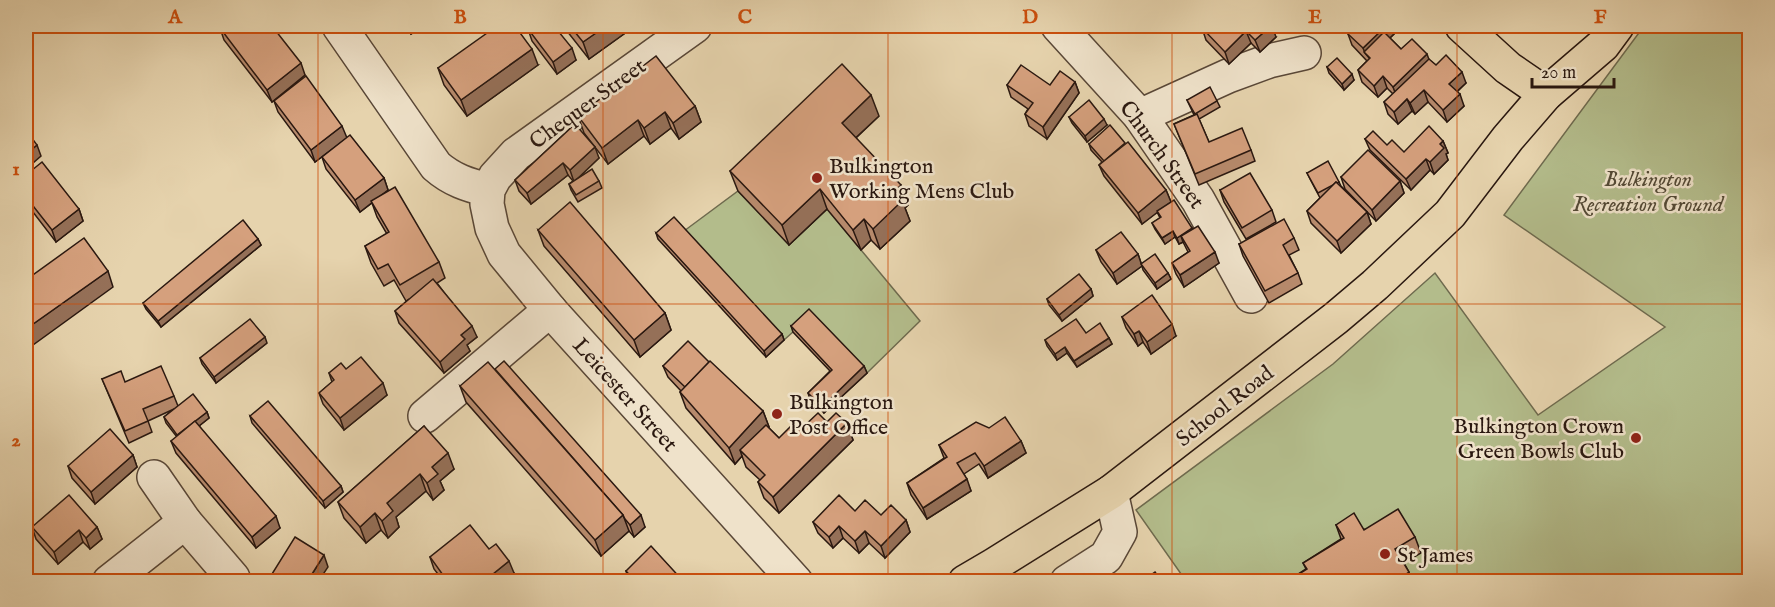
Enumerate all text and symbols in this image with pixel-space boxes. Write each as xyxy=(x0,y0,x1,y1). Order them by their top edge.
text: A xyxy=(167,5,183,30)
text: B xyxy=(453,5,467,30)
text: C xyxy=(738,5,752,30)
text: D xyxy=(1022,5,1038,30)
text: E xyxy=(1308,5,1322,30)
text: F xyxy=(1594,5,1607,30)
scale bar xyxy=(1532,51,1614,89)
street label: Chequer Street xyxy=(524,53,652,156)
text: 20 m xyxy=(1541,62,1576,85)
street label: Church Street xyxy=(1113,95,1210,215)
place label: Bulkington Working Mens Club xyxy=(829,153,1015,206)
text: 1 xyxy=(12,157,20,182)
park label: Bulkington Recreation Ground xyxy=(1573,166,1725,219)
marker: Bulkington Working Mens Club xyxy=(810,171,824,185)
street label: Leicester Street xyxy=(566,332,683,459)
street label: School Road xyxy=(1171,360,1280,453)
place label: Bulkington Post Office xyxy=(789,389,894,442)
marker: Bulkington Post Office xyxy=(770,407,784,421)
place label: Bulkington Crown Green Bowls Club xyxy=(1453,413,1624,466)
text: 2 xyxy=(11,428,21,453)
marker: Bulkington Crown Green Bowls Club xyxy=(1629,431,1643,445)
place label: St James xyxy=(1397,542,1473,570)
marker: St James xyxy=(1378,547,1392,561)

